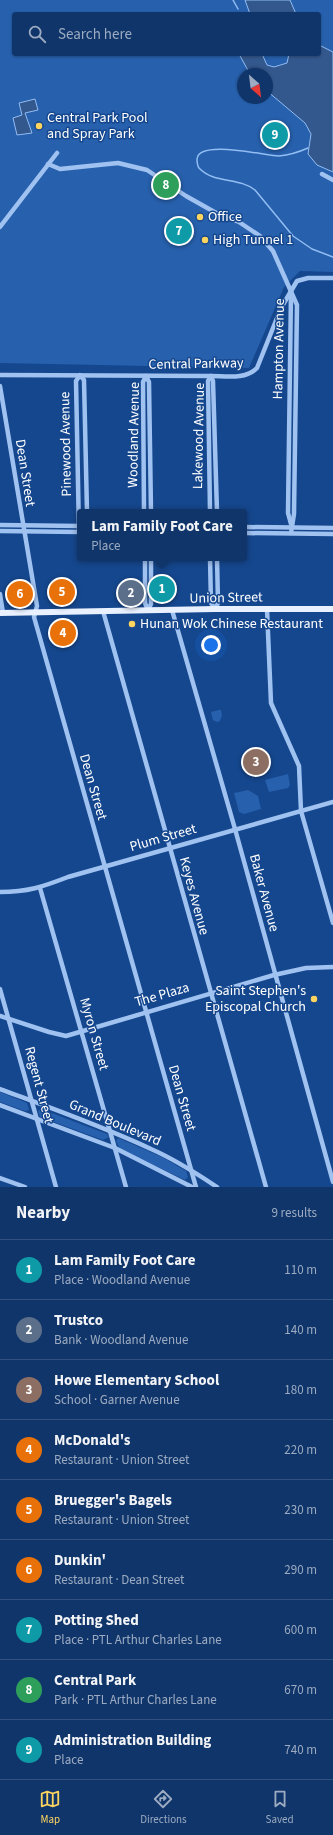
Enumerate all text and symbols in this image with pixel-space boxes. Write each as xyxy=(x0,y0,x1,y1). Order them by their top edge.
search box xyxy=(12,12,321,56)
icon: search xyxy=(26,23,48,45)
text: Search here xyxy=(58,24,132,45)
north arrow xyxy=(237,68,273,104)
place label: Central Park Pool and Spray Park xyxy=(47,108,148,144)
pin: 9 xyxy=(262,120,288,150)
marker: Central Park Pool and Spray Park xyxy=(34,121,44,131)
pin: 8 xyxy=(153,170,179,200)
place label: Office xyxy=(208,207,242,227)
marker: Office xyxy=(195,212,205,222)
pin: 7 xyxy=(166,216,192,246)
place label: High Tunnel 1 xyxy=(213,230,293,250)
marker: High Tunnel 1 xyxy=(200,235,210,245)
street label: Hampton Avenue xyxy=(268,298,290,400)
street label: Central Parkway xyxy=(148,353,244,375)
street label: Woodland Avenue xyxy=(123,382,145,488)
street label: Lakewood Avenue xyxy=(188,383,210,489)
street label: Pinewood Avenue xyxy=(55,391,77,497)
street label: Dean Street xyxy=(10,438,40,508)
popup xyxy=(77,509,247,561)
text: Lam Family Foot Care xyxy=(91,516,233,537)
text: Place xyxy=(91,537,121,555)
pin: 1 xyxy=(149,574,175,604)
pin: 5 xyxy=(49,577,75,607)
pin: 2 xyxy=(118,578,144,608)
pin: 6 xyxy=(7,579,33,609)
street label: Union Street xyxy=(189,587,263,609)
place label: Hunan Wok Chinese Restaurant xyxy=(140,614,323,634)
pin: 4 xyxy=(50,618,76,648)
marker: Hunan Wok Chinese Restaurant xyxy=(127,619,137,629)
your location xyxy=(201,635,221,655)
pin: 3 xyxy=(243,747,269,777)
street label: Dean Street xyxy=(74,752,112,823)
street label: Plum Street xyxy=(127,819,199,857)
street label: Baker Avenue xyxy=(244,852,284,934)
street label: Keyes Avenue xyxy=(174,855,214,937)
street label: The Plaza xyxy=(132,978,192,1012)
place label: Saint Stephen's Episcopal Church xyxy=(205,981,306,1017)
marker: Saint Stephen's Episcopal Church xyxy=(309,994,319,1004)
street label: Myron Street xyxy=(74,995,114,1073)
street label: Regent Street xyxy=(19,1044,59,1126)
street label: Dean Street xyxy=(163,1063,201,1134)
street label: Grand Boulevard xyxy=(66,1095,164,1151)
text: Nearby xyxy=(16,1201,70,1225)
text: 9 results xyxy=(272,1204,317,1222)
text: Lam Family Foot Care xyxy=(54,1250,196,1271)
text: 1 xyxy=(26,1261,32,1279)
text: 110 m xyxy=(284,1261,317,1279)
text: Place · Woodland Avenue xyxy=(54,1271,190,1289)
text: Trustco xyxy=(54,1310,103,1331)
text: 2 xyxy=(26,1321,32,1339)
text: 140 m xyxy=(284,1321,317,1339)
text: Bank · Woodland Avenue xyxy=(54,1331,189,1349)
text: Howe Elementary School xyxy=(54,1370,219,1391)
text: 3 xyxy=(26,1381,32,1399)
text: 180 m xyxy=(284,1381,317,1399)
text: School · Garner Avenue xyxy=(54,1391,180,1409)
text: McDonald's xyxy=(54,1430,131,1451)
text: 4 xyxy=(26,1441,32,1459)
text: 220 m xyxy=(284,1441,317,1459)
text: Restaurant · Union Street xyxy=(54,1451,189,1469)
text: Bruegger's Bagels xyxy=(54,1490,172,1511)
text: 5 xyxy=(26,1501,32,1519)
text: 230 m xyxy=(284,1501,317,1519)
text: Restaurant · Union Street xyxy=(54,1511,189,1529)
text: Dunkin' xyxy=(54,1550,106,1571)
text: 6 xyxy=(26,1561,32,1579)
text: 290 m xyxy=(284,1561,317,1579)
text: Restaurant · Dean Street xyxy=(54,1571,184,1589)
text: Potting Shed xyxy=(54,1610,139,1631)
text: 7 xyxy=(26,1621,32,1639)
text: 600 m xyxy=(284,1621,317,1639)
text: Place · PTL Arthur Charles Lane xyxy=(54,1631,222,1649)
text: Central Park xyxy=(54,1670,136,1691)
text: 8 xyxy=(26,1681,32,1699)
text: 670 m xyxy=(284,1681,317,1699)
text: Park · PTL Arthur Charles Lane xyxy=(54,1691,217,1709)
text: Administration Building xyxy=(54,1730,211,1751)
text: 9 xyxy=(26,1741,32,1759)
text: 740 m xyxy=(284,1741,317,1759)
text: Place xyxy=(54,1751,83,1769)
tab: Map xyxy=(39,1788,61,1827)
tab: Directions xyxy=(140,1788,187,1827)
tab: Saved xyxy=(266,1788,294,1827)

